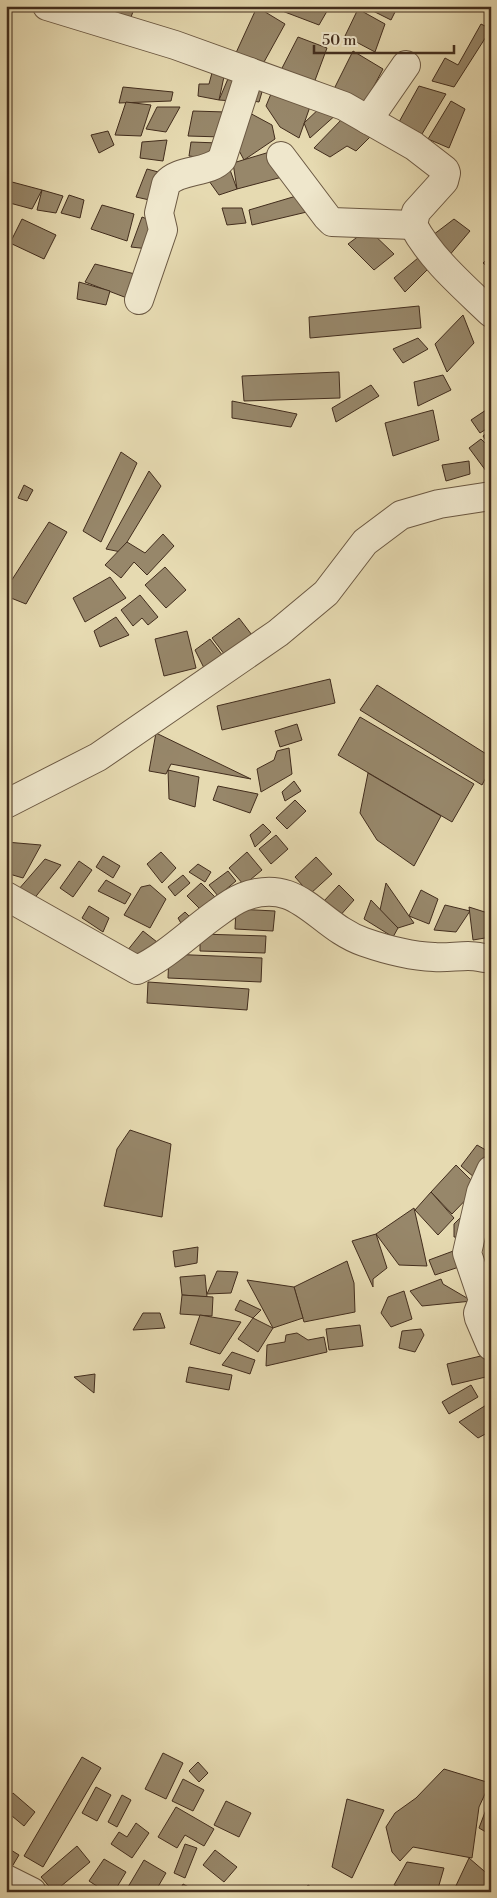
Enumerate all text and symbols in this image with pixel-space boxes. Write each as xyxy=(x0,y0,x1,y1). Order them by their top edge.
scale bar xyxy=(314,22,454,54)
text: 50 m xyxy=(322,31,356,50)

